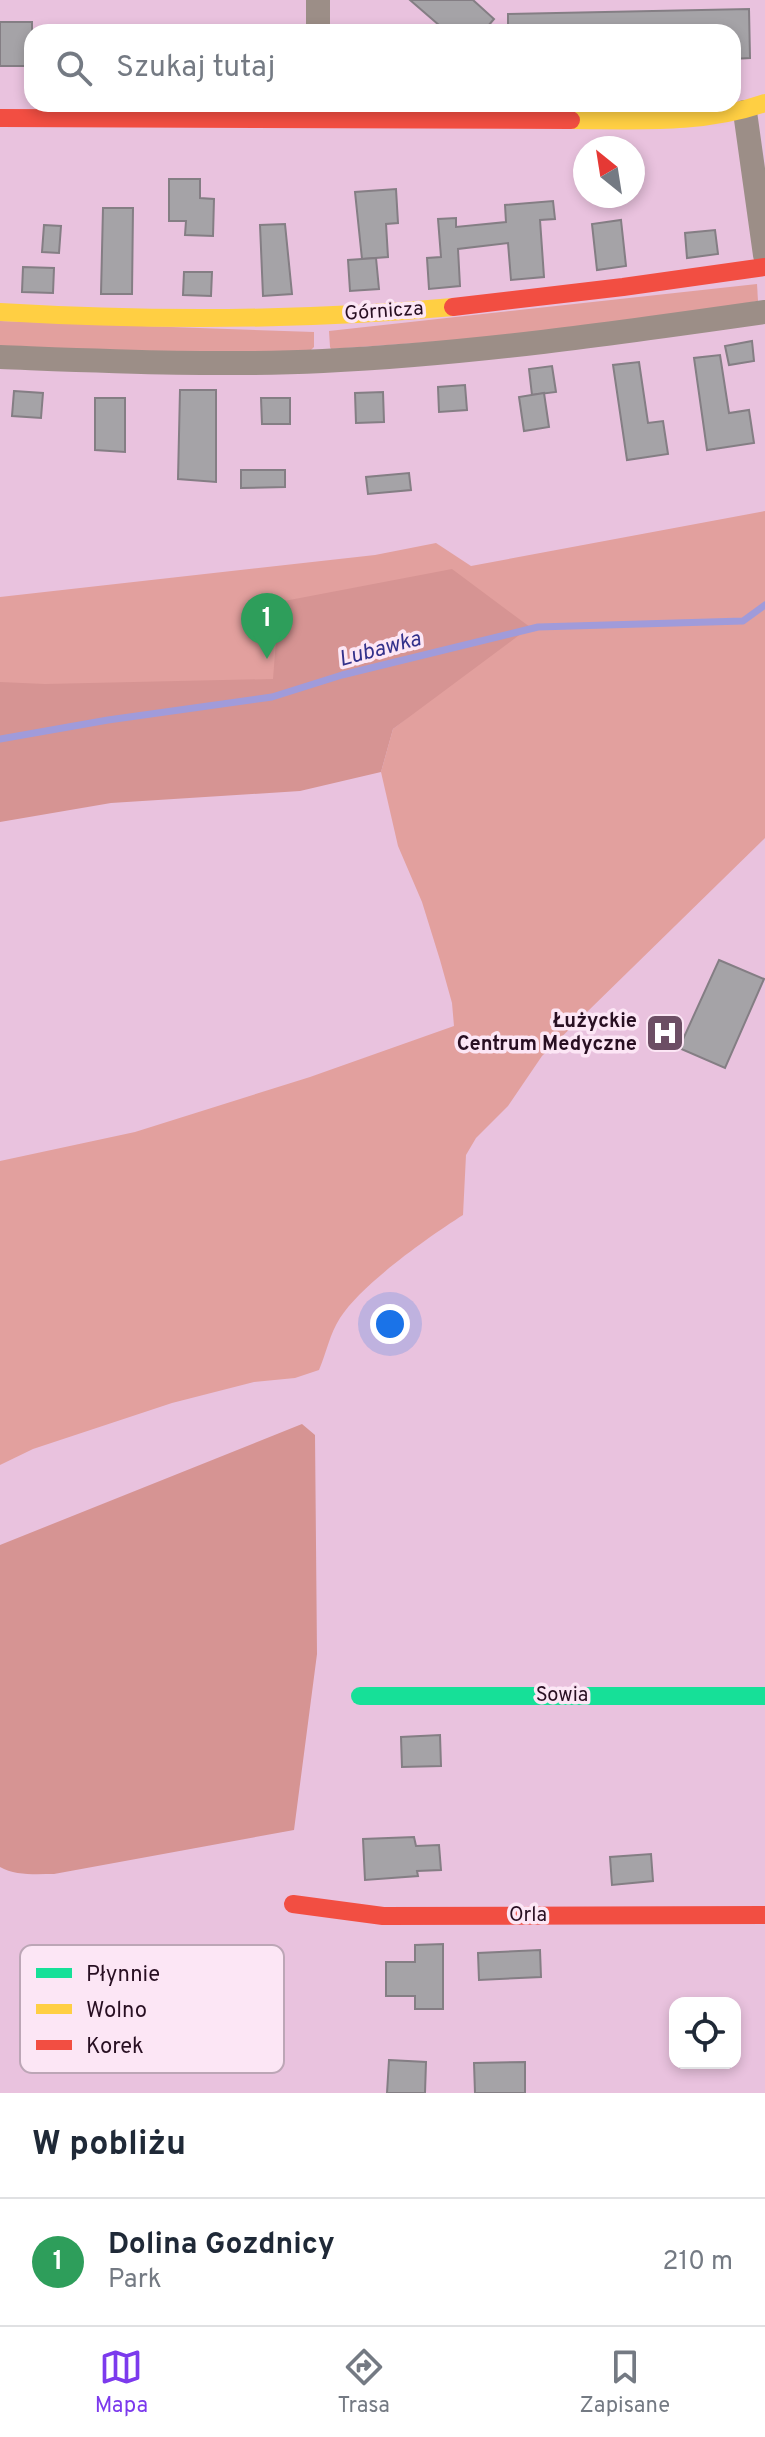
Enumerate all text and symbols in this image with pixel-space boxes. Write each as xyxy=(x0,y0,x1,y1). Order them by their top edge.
search box xyxy=(24,24,741,112)
icon: search xyxy=(52,46,96,90)
text: Szukaj tutaj xyxy=(116,50,275,87)
north arrow xyxy=(573,136,645,208)
street label: Górnicza xyxy=(344,296,424,328)
pin: 1 xyxy=(241,593,293,659)
water label: Lubawka xyxy=(336,626,425,674)
place label: Łużyckie Centrum Medyczne xyxy=(457,1009,637,1058)
hospital icon: Łużyckie Centrum Medyczne xyxy=(644,1012,686,1054)
your location xyxy=(370,1304,410,1344)
street label: Sowia xyxy=(536,1683,588,1709)
street label: Orla xyxy=(509,1903,547,1929)
legend xyxy=(20,1945,284,2073)
text: Płynnie xyxy=(86,1962,160,1989)
map controls xyxy=(669,1997,741,2069)
button: locate xyxy=(669,1997,741,2069)
text: Wolno xyxy=(86,1998,147,2025)
text: Korek xyxy=(86,2034,144,2061)
text: W pobliżu xyxy=(32,2124,186,2167)
text: Dolina Gozdnicy xyxy=(108,2227,335,2264)
text: 1 xyxy=(53,2246,63,2279)
text: 210 m xyxy=(663,2246,733,2279)
text: Park xyxy=(108,2264,162,2297)
tab: Mapa xyxy=(95,2345,148,2420)
tab: Trasa xyxy=(338,2345,390,2420)
tab: Zapisane xyxy=(579,2345,670,2420)

